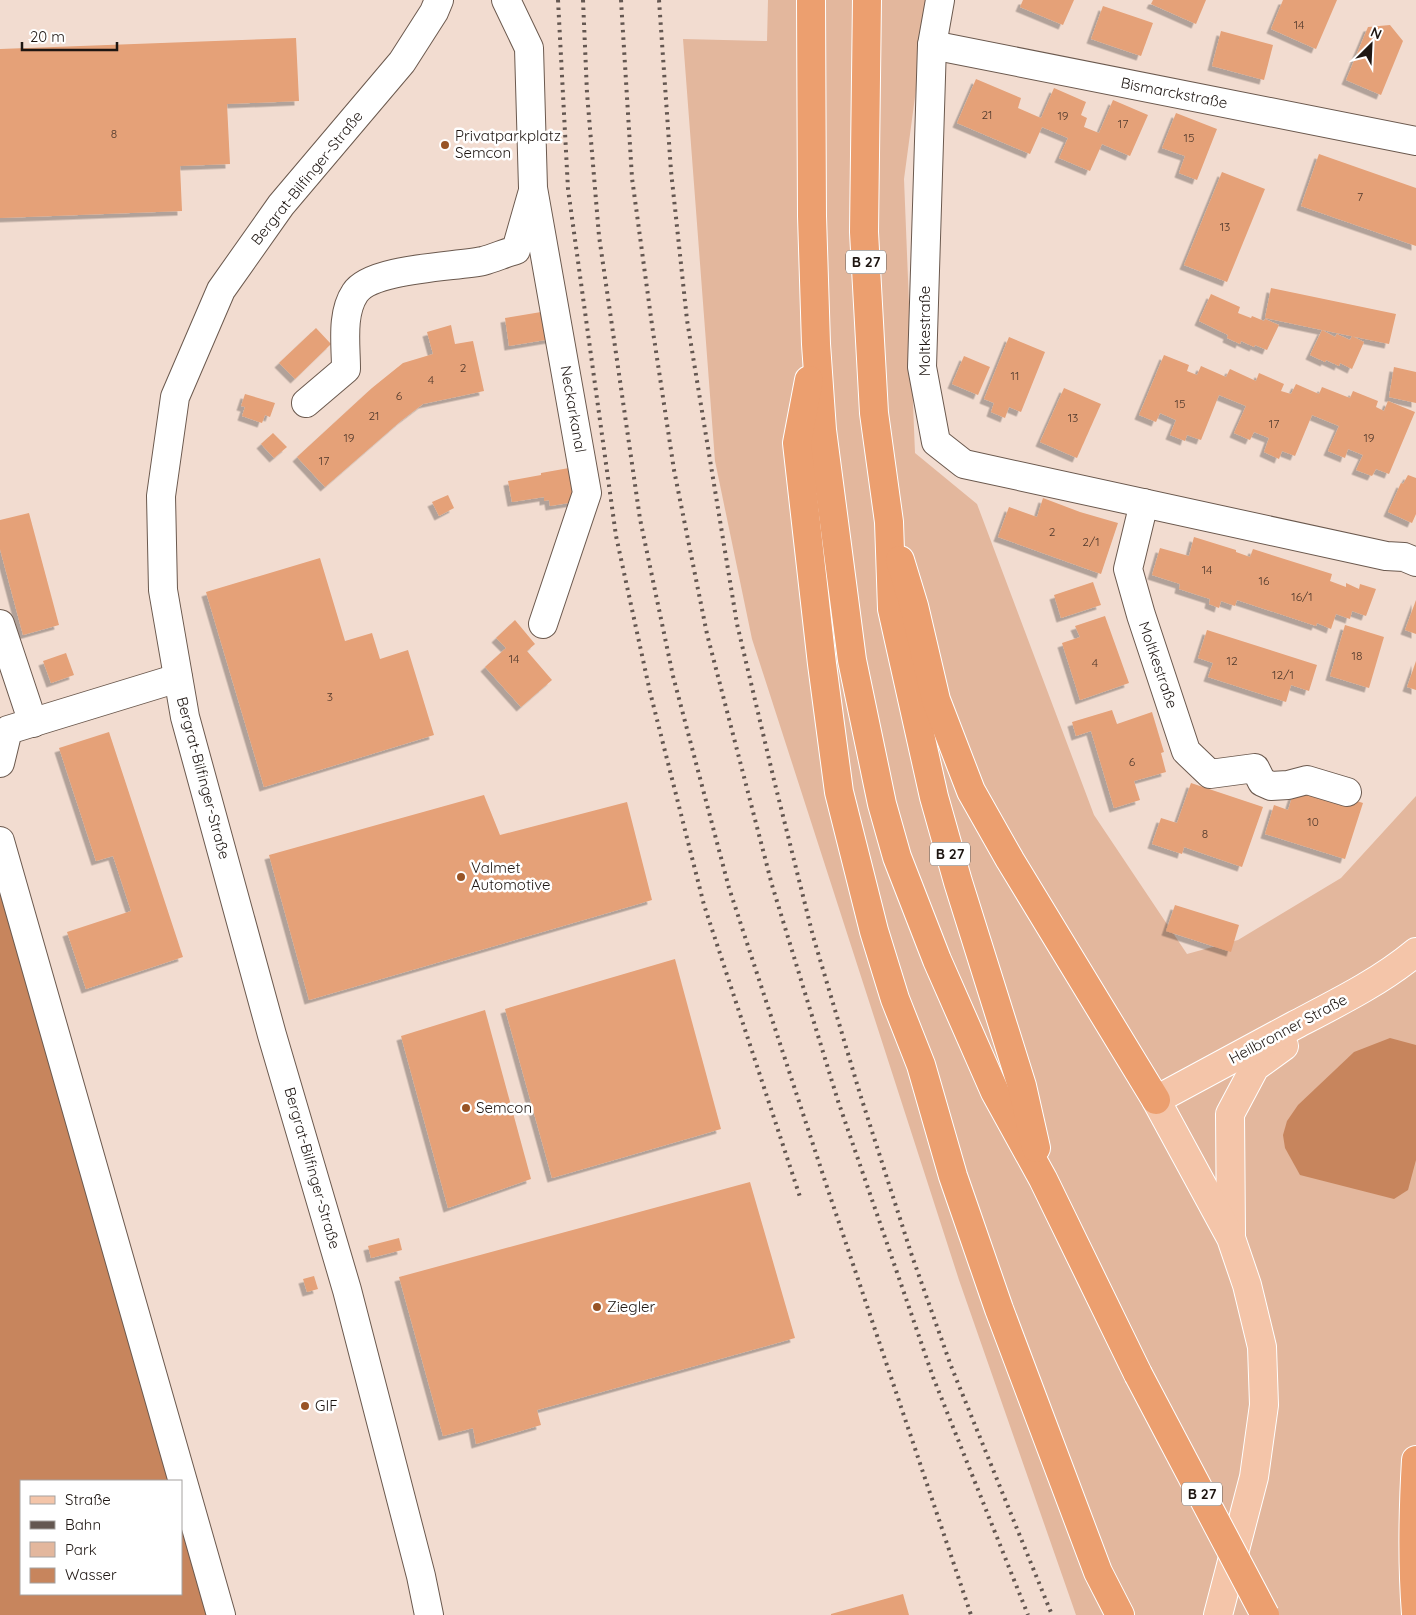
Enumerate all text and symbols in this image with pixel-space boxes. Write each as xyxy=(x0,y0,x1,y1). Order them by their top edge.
house number: 14 xyxy=(1294,17,1304,32)
scale bar xyxy=(22,20,118,52)
north arrow xyxy=(1346,20,1396,70)
text: N xyxy=(1368,23,1385,43)
text: 20 m xyxy=(30,27,65,46)
street label: Bismarckstraße xyxy=(1119,73,1229,112)
street label: Bergrat-Bilfinger-Straße xyxy=(247,107,367,249)
house number: 21 xyxy=(981,107,993,122)
house number: 19 xyxy=(1057,108,1069,123)
house number: 17 xyxy=(1118,116,1128,131)
house number: 8 xyxy=(111,126,117,141)
place label: Privatparkplatz Semcon xyxy=(455,126,561,162)
house number: 15 xyxy=(1184,130,1194,145)
marker: Privatparkplatz Semcon xyxy=(439,139,451,151)
house number: 7 xyxy=(1357,189,1363,204)
house number: 13 xyxy=(1220,219,1230,234)
road number: B 27 xyxy=(846,250,886,274)
street label: Moltkestraße xyxy=(915,286,934,376)
house number: 2 xyxy=(460,360,467,375)
street label: Neckarkanal xyxy=(556,364,591,454)
house number: 11 xyxy=(1011,368,1019,383)
house number: 4 xyxy=(428,372,434,387)
house number: 6 xyxy=(396,388,403,403)
house number: 15 xyxy=(1175,396,1185,411)
house number: 21 xyxy=(368,408,380,423)
house number: 13 xyxy=(1068,410,1078,425)
house number: 17 xyxy=(1269,416,1279,431)
house number: 19 xyxy=(343,430,355,445)
house number: 19 xyxy=(1363,430,1375,445)
house number: 17 xyxy=(319,453,329,468)
house number: 2 xyxy=(1049,524,1056,539)
house number: 2/1 xyxy=(1082,534,1100,549)
house number: 14 xyxy=(1202,562,1212,577)
house number: 16 xyxy=(1259,573,1270,588)
house number: 16/1 xyxy=(1291,589,1313,604)
street label: Moltkestraße xyxy=(1135,619,1182,711)
house number: 18 xyxy=(1352,648,1362,663)
house number: 14 xyxy=(509,651,519,666)
house number: 12 xyxy=(1226,653,1238,668)
house number: 4 xyxy=(1092,655,1098,670)
house number: 12/1 xyxy=(1272,667,1294,682)
house number: 3 xyxy=(327,689,333,704)
street label: Bergrat-Bilfinger-Straße xyxy=(173,695,234,861)
house number: 6 xyxy=(1129,754,1136,769)
house number: 10 xyxy=(1307,814,1319,829)
house number: 8 xyxy=(1202,826,1208,841)
road number: B 27 xyxy=(930,842,970,866)
place label: Valmet Automotive xyxy=(471,858,551,894)
marker: Valmet Automotive xyxy=(455,871,467,883)
street label: Heilbronner Straße xyxy=(1225,989,1350,1068)
street label: Bergrat-Bilfinger-Straße xyxy=(280,1085,345,1251)
place label: Semcon xyxy=(476,1098,532,1117)
marker: Semcon xyxy=(460,1102,472,1114)
place label: Ziegler xyxy=(607,1297,655,1316)
marker: Ziegler xyxy=(591,1301,603,1313)
place label: GIF xyxy=(315,1396,338,1415)
marker: GIF xyxy=(299,1400,311,1412)
legend xyxy=(20,1480,182,1595)
road number: B 27 xyxy=(1182,1482,1222,1506)
text: Straße xyxy=(65,1490,111,1509)
text: Bahn xyxy=(65,1515,101,1534)
text: Park xyxy=(65,1540,97,1559)
text: Wasser xyxy=(65,1565,117,1584)

